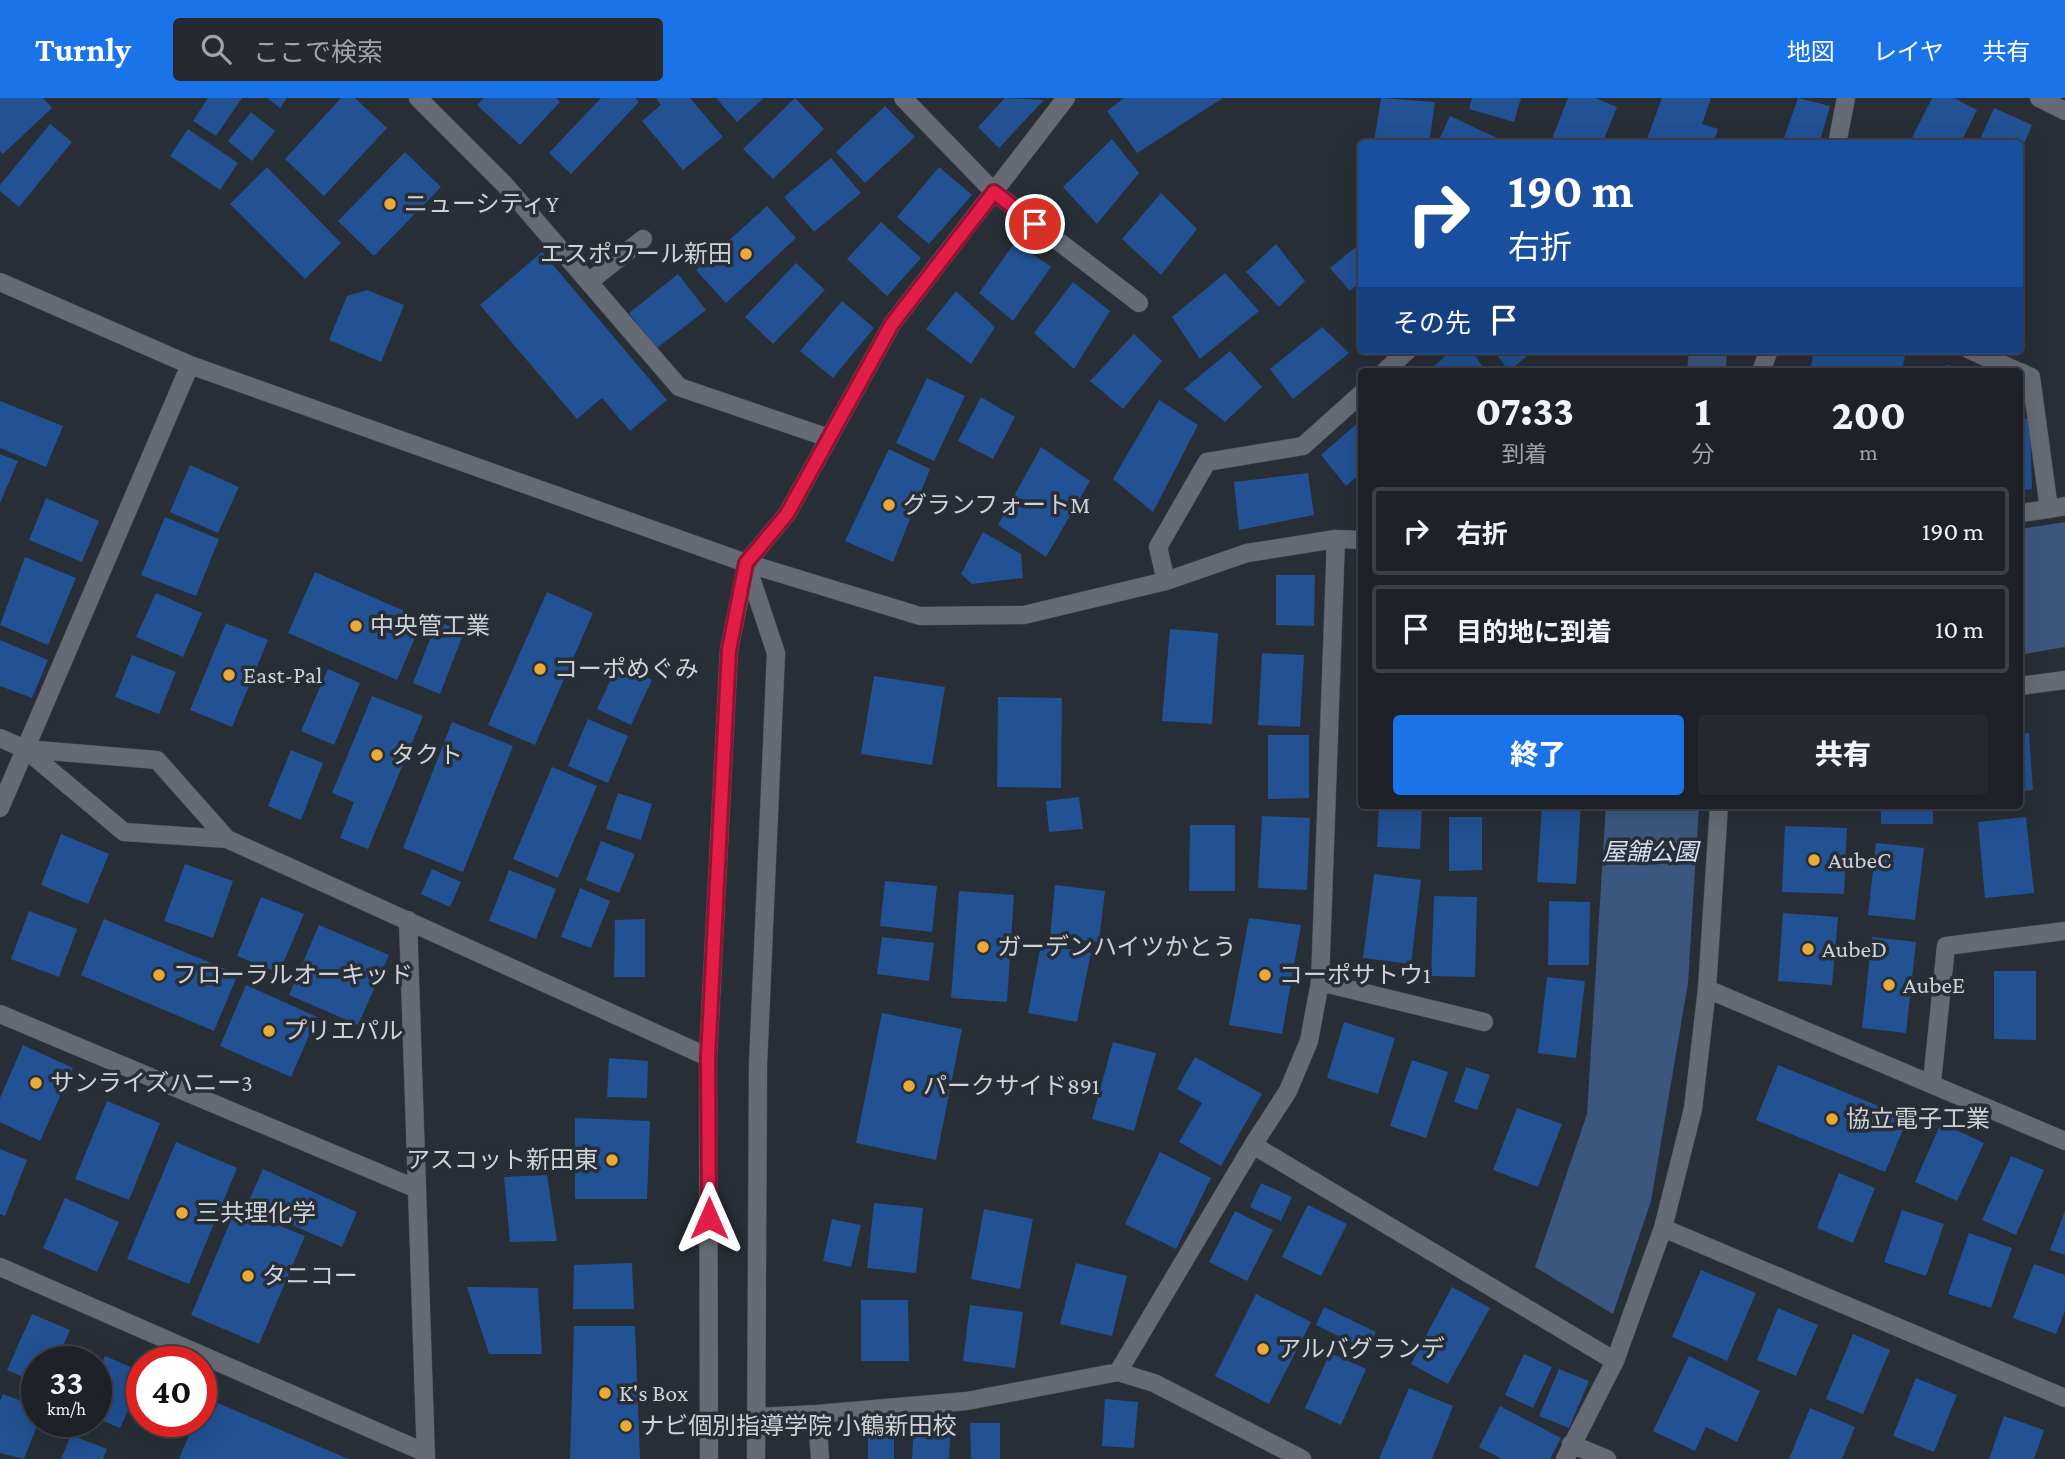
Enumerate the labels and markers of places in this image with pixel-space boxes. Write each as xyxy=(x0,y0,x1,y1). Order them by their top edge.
place label: ニューシティY xyxy=(404,190,559,217)
pin xyxy=(1005,194,1065,254)
marker: ニューシティY xyxy=(382,196,398,212)
place label: エスポワール新田 xyxy=(540,240,732,267)
marker: エスポワール新田 xyxy=(738,246,754,262)
place label: グランフォートM xyxy=(903,491,1090,518)
marker: グランフォートM xyxy=(881,497,897,513)
place label: 中央管工業 xyxy=(370,612,490,639)
marker: 中央管工業 xyxy=(348,618,364,634)
place label: コーポめぐみ xyxy=(554,655,699,682)
place label: East-Pal xyxy=(243,661,322,688)
marker: コーポめぐみ xyxy=(532,661,548,677)
marker: East-Pal xyxy=(221,667,237,683)
place label: タクト xyxy=(391,741,463,768)
marker: タクト xyxy=(369,747,385,763)
place label: AubeC xyxy=(1828,846,1891,873)
marker: AubeC xyxy=(1806,852,1822,868)
place label: ガーデンハイツかとう xyxy=(997,933,1237,960)
place label: AubeD xyxy=(1822,935,1887,962)
marker: ガーデンハイツかとう xyxy=(975,939,991,955)
marker: AubeD xyxy=(1800,941,1816,957)
place label: フローラルオーキッド xyxy=(173,961,413,988)
place label: コーポサトウ1 xyxy=(1279,961,1431,988)
marker: フローラルオーキッド xyxy=(151,967,167,983)
marker: コーポサトウ1 xyxy=(1257,967,1273,983)
place label: AubeE xyxy=(1903,971,1965,998)
marker: AubeE xyxy=(1881,977,1897,993)
place label: プリエパル xyxy=(283,1017,403,1044)
marker: プリエパル xyxy=(261,1023,277,1039)
place label: サンライズハニー3 xyxy=(50,1069,253,1096)
place label: パークサイド891 xyxy=(923,1072,1100,1099)
marker: サンライズハニー3 xyxy=(28,1075,44,1091)
marker: パークサイド891 xyxy=(901,1078,917,1094)
place label: 協立電子工業 xyxy=(1846,1105,1990,1132)
marker: 協立電子工業 xyxy=(1824,1111,1840,1127)
place label: アスコット新田東 xyxy=(406,1146,598,1173)
marker: アスコット新田東 xyxy=(604,1152,620,1168)
place label: 三共理化学 xyxy=(196,1199,316,1226)
marker: 三共理化学 xyxy=(174,1205,190,1221)
place label: タニコー xyxy=(262,1262,358,1289)
marker: タニコー xyxy=(240,1268,256,1284)
place label: アルバグランデ xyxy=(1277,1335,1445,1362)
marker: アルバグランデ xyxy=(1255,1341,1271,1357)
place label: K's Box xyxy=(619,1379,688,1406)
marker: K's Box xyxy=(597,1385,613,1401)
place label: ナビ個別指導学院 小鶴新田校 xyxy=(640,1412,957,1439)
marker: ナビ個別指導学院 小鶴新田校 xyxy=(618,1418,634,1434)

